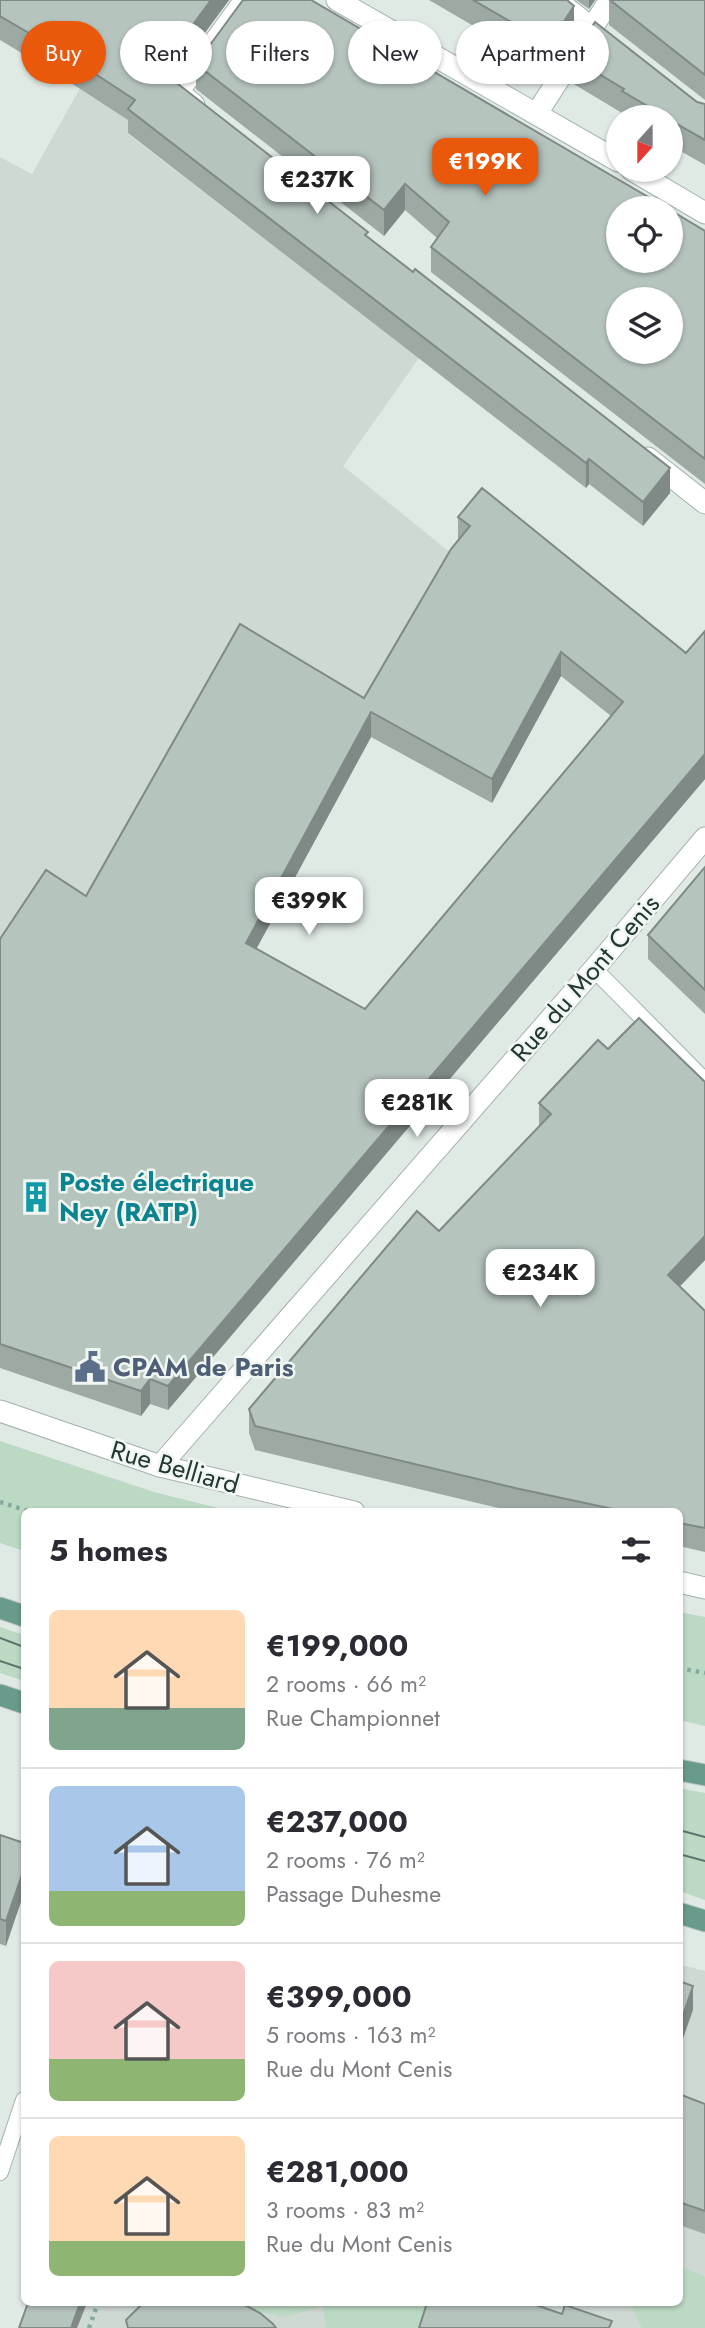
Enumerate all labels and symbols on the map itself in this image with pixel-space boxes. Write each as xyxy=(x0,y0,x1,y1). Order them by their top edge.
north arrow xyxy=(606,105,682,182)
pin: €199K xyxy=(436,138,534,198)
pin: €237K xyxy=(268,156,366,216)
pin: €399K xyxy=(260,878,358,937)
street label: Rue du Mont Cenis xyxy=(502,886,668,1070)
pin: €281K xyxy=(368,1080,466,1139)
place label: Poste électrique Ney (RATP) xyxy=(59,1163,254,1231)
building icon: Poste électrique Ney (RATP) xyxy=(19,1180,53,1214)
pin: €234K xyxy=(491,1250,589,1309)
place label: CPAM de Paris xyxy=(113,1348,294,1386)
public building icon: CPAM de Paris xyxy=(73,1350,107,1384)
street label: Rue Belliard xyxy=(106,1431,244,1503)

